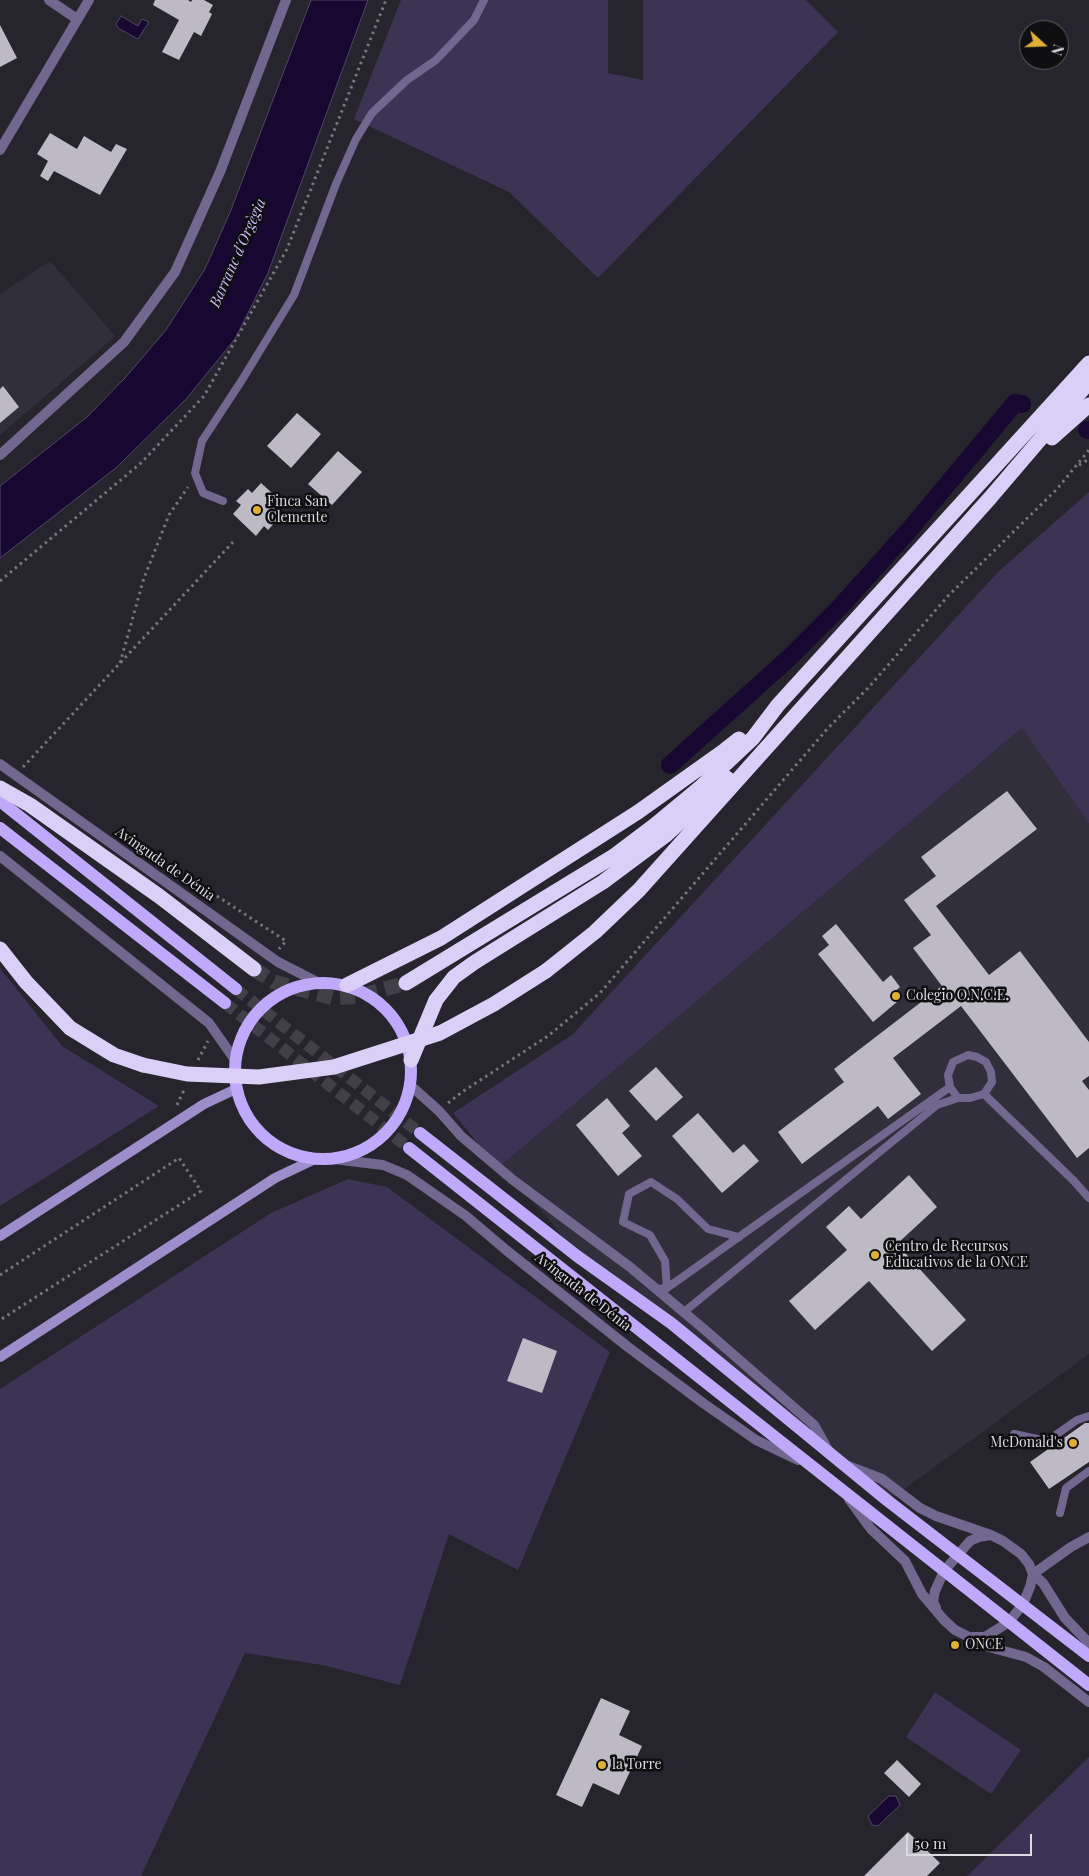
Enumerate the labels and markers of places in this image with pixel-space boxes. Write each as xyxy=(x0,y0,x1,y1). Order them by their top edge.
place label: Finca San Clemente xyxy=(267,494,328,526)
marker: Finca San Clemente xyxy=(251,504,263,516)
place label: Colegio O.N.C.E. xyxy=(906,988,1009,1004)
marker: Colegio O.N.C.E. xyxy=(890,990,902,1002)
place label: Centro de Recursos Educativos de la ONCE xyxy=(885,1239,1028,1272)
marker: Centro de Recursos Educativos de la ONCE xyxy=(869,1249,881,1261)
place label: McDonald's xyxy=(990,1435,1063,1451)
marker: McDonald's xyxy=(1067,1437,1079,1449)
place label: ONCE xyxy=(965,1637,1003,1653)
marker: ONCE xyxy=(949,1639,961,1651)
place label: la Torre xyxy=(612,1757,661,1773)
marker: la Torre xyxy=(596,1759,608,1771)

